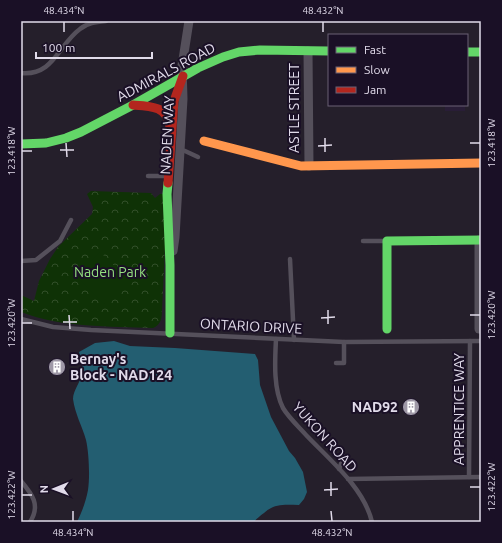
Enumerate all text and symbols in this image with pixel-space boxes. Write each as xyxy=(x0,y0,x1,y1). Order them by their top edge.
text: 48.434°N xyxy=(43,5,85,16)
text: 48.432°N xyxy=(302,5,344,16)
scale bar xyxy=(36,34,152,60)
legend xyxy=(328,34,468,106)
street label: ADMIRALS ROAD xyxy=(114,39,218,105)
text: 100 m xyxy=(42,41,75,54)
text: Fast xyxy=(364,43,386,56)
street label: ASTLE STREET xyxy=(286,63,302,153)
text: Slow xyxy=(364,63,390,76)
text: Jam xyxy=(364,83,386,96)
street label: NADEN WAY xyxy=(157,95,177,175)
text: 123.418°W xyxy=(486,119,497,167)
text: 123.418°W xyxy=(6,127,17,175)
park label: Naden Park xyxy=(74,264,146,280)
text: 123.420°W xyxy=(486,291,497,339)
text: 123.420°W xyxy=(6,299,17,347)
street label: ONTARIO DRIVE xyxy=(199,315,303,337)
place label: Bernay's Block - NAD124 xyxy=(70,351,172,383)
street label: APPRENTICE WAY xyxy=(451,353,467,465)
building icon: Bernay's Block - NAD124 xyxy=(47,357,67,377)
building icon: NAD92 xyxy=(401,397,421,417)
street label: YUKON ROAD xyxy=(290,399,361,475)
place label: NAD92 xyxy=(352,399,398,415)
text: 123.422°W xyxy=(486,463,497,511)
north arrow xyxy=(34,469,74,509)
text: 123.422°W xyxy=(6,471,17,519)
text: N xyxy=(38,485,50,493)
text: 48.434°N xyxy=(52,527,94,538)
text: 48.432°N xyxy=(311,527,353,538)

